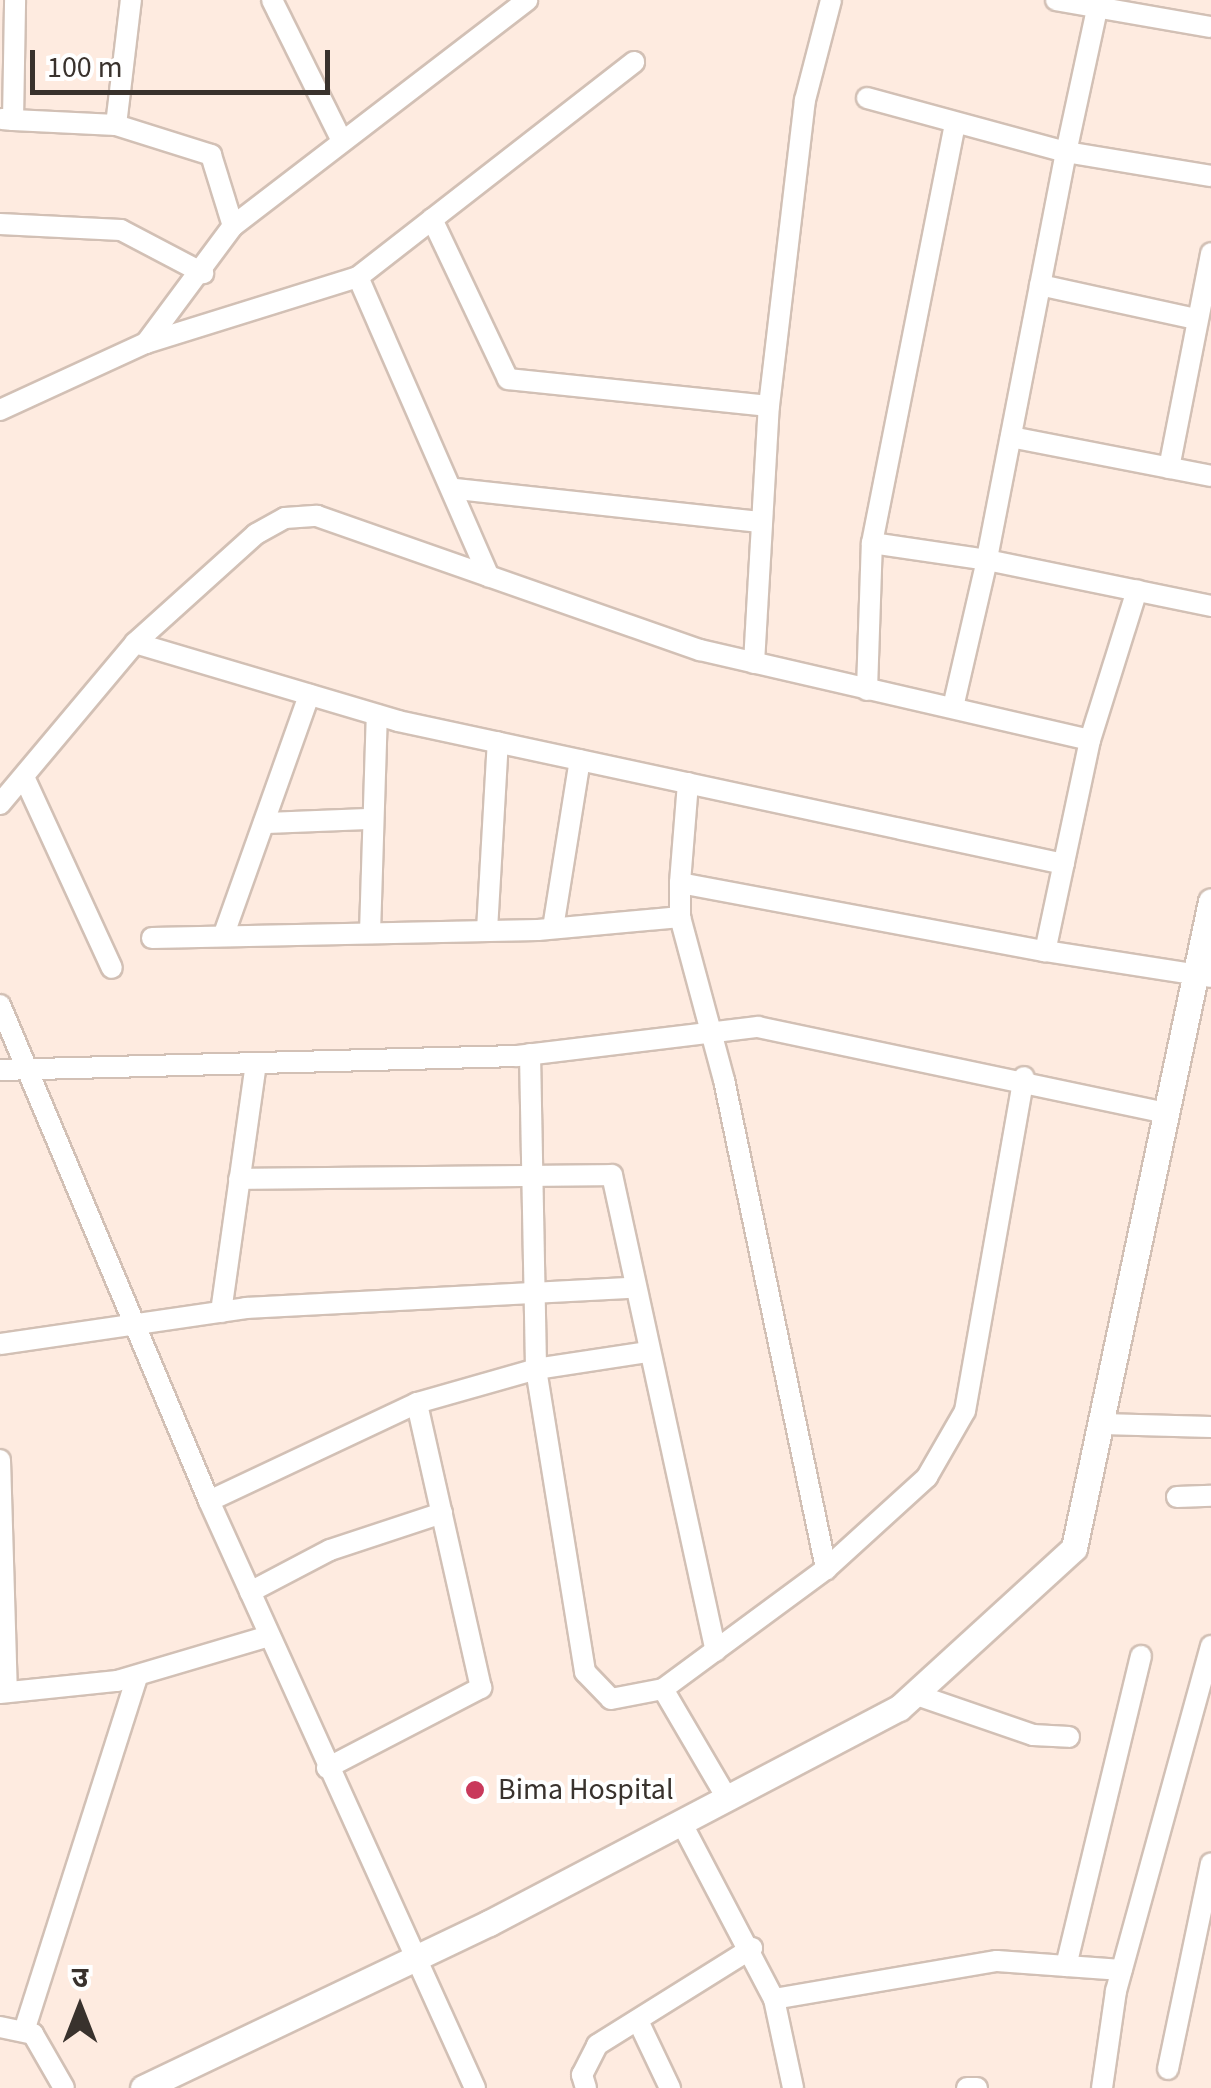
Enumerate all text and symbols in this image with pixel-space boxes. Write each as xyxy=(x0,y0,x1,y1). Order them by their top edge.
scale bar xyxy=(35,30,335,92)
text: 100 m xyxy=(47,46,123,89)
place label: Bima Hospital xyxy=(498,1772,674,1808)
marker: Bima Hospital xyxy=(462,1777,488,1803)
north arrow xyxy=(30,1958,130,2058)
text: उ xyxy=(72,1958,88,1998)

